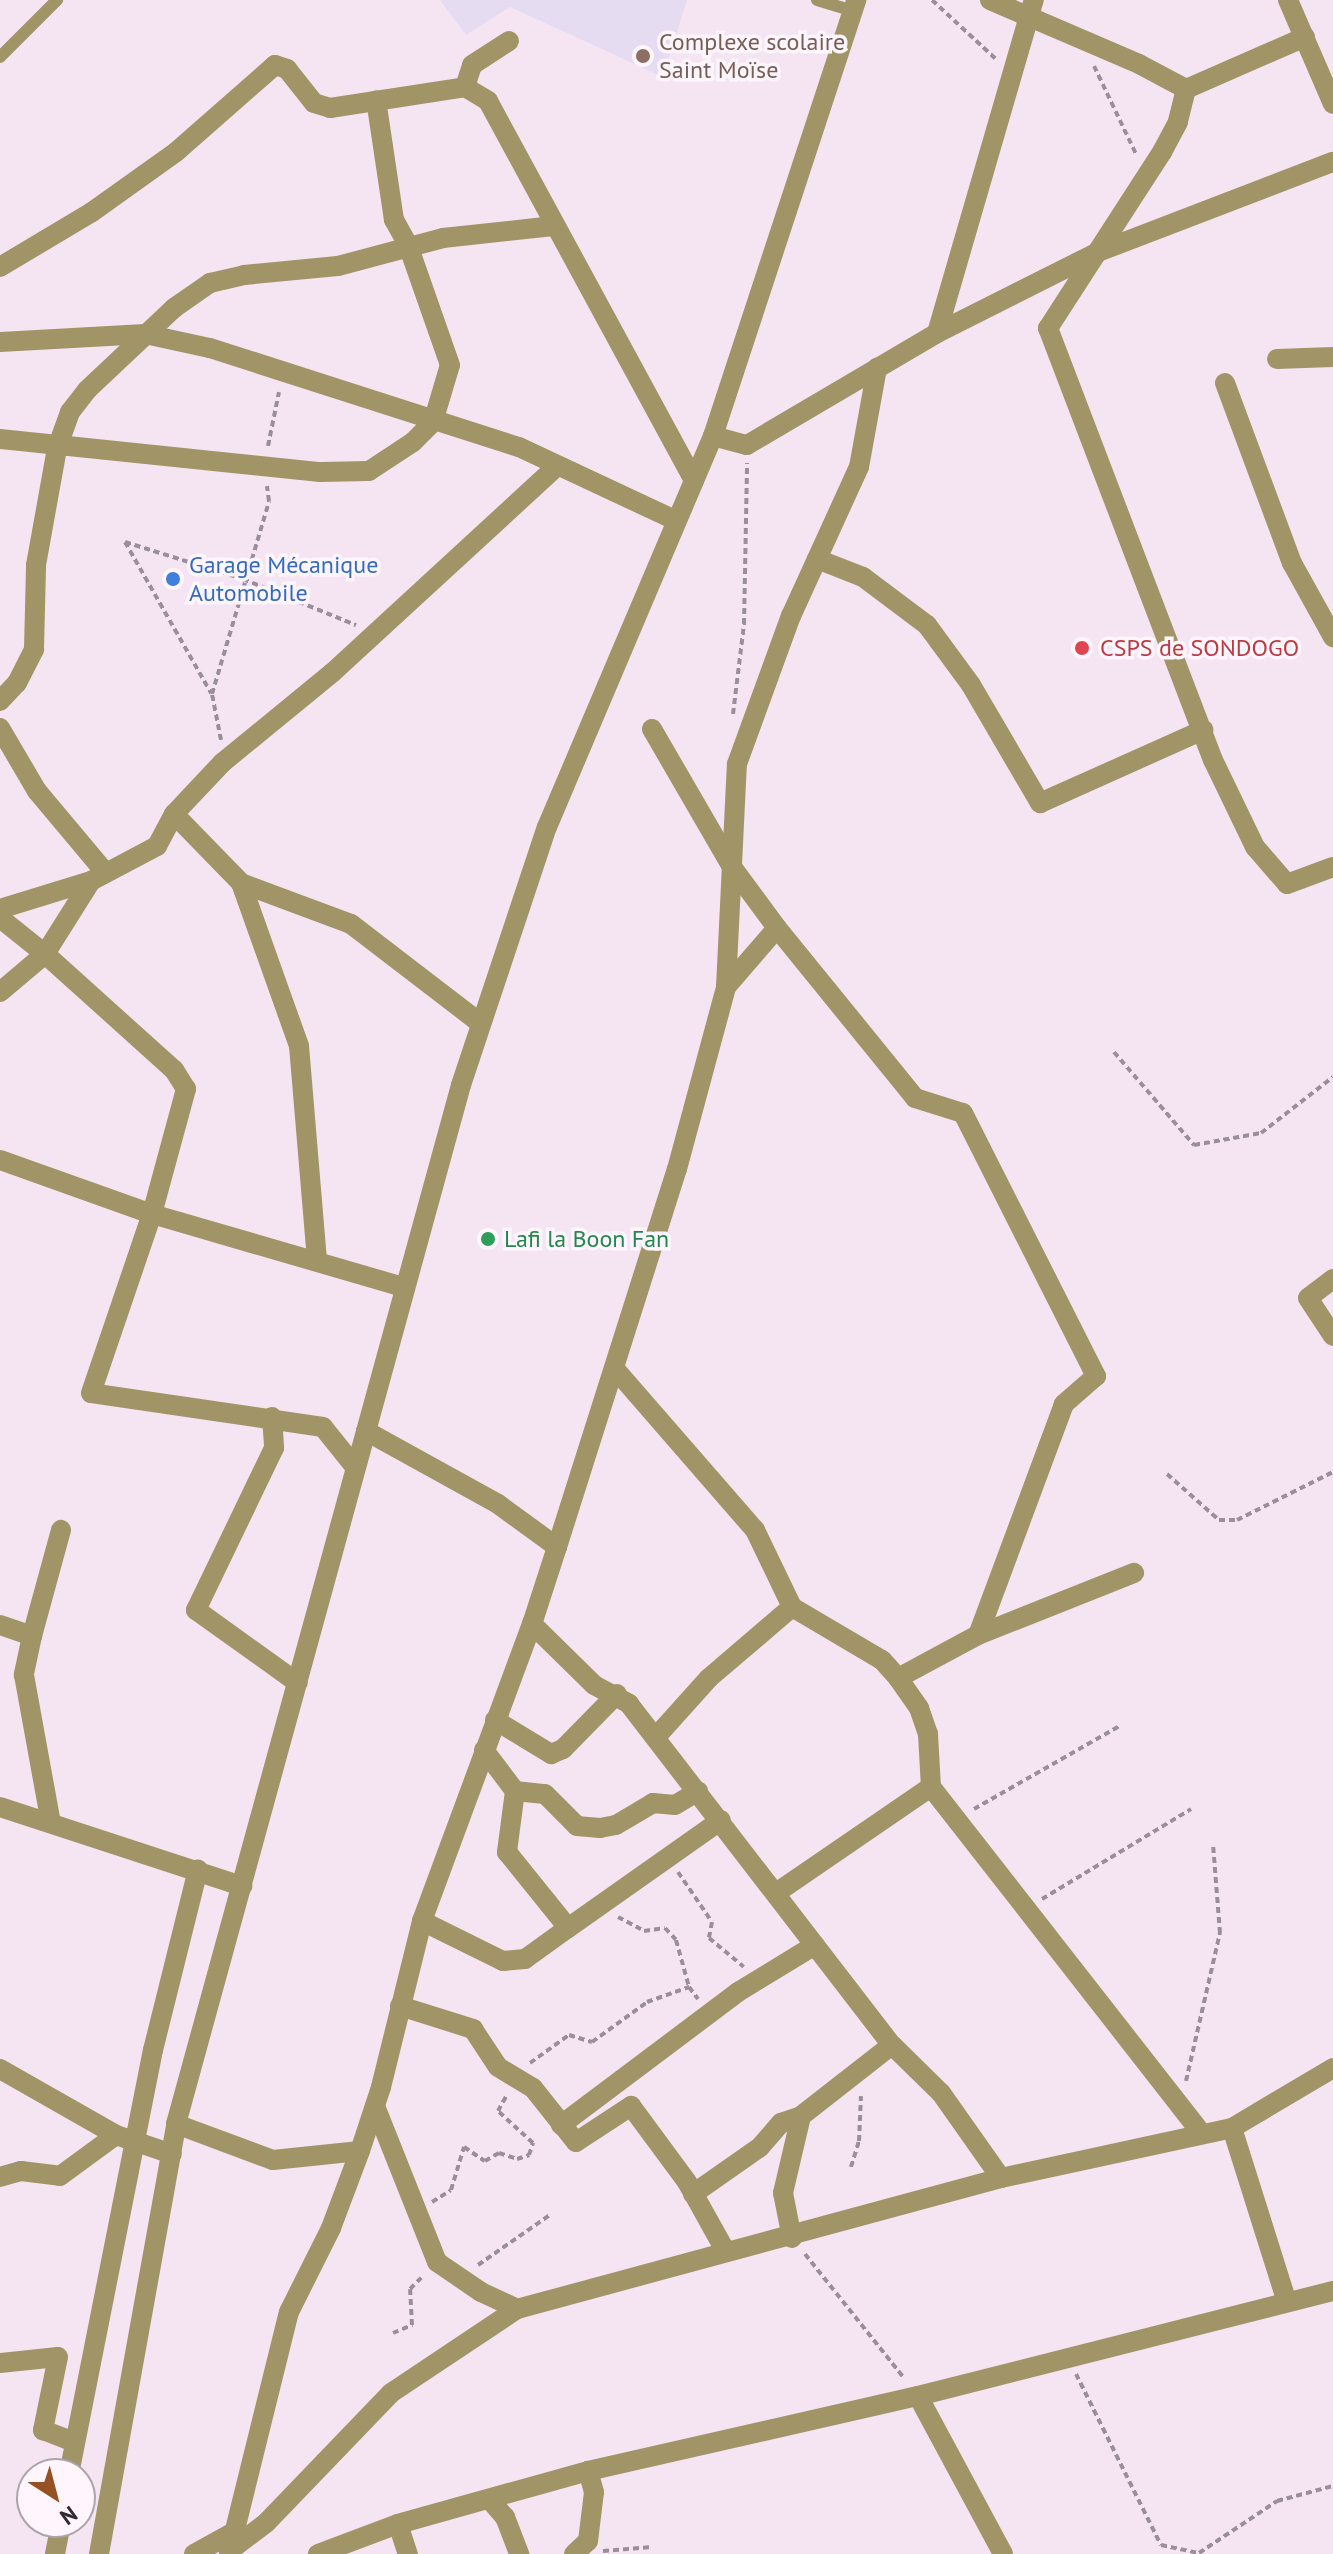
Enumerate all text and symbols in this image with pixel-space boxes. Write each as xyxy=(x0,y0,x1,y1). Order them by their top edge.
place label: Complexe scolaire Saint Moïse xyxy=(659,28,845,84)
marker: Complexe scolaire Saint Moïse xyxy=(634,47,652,65)
place label: Garage Mécanique Automobile xyxy=(189,551,378,607)
marker: Garage Mécanique Automobile xyxy=(164,570,182,588)
place label: CSPS de SONDOGO xyxy=(1100,634,1299,662)
marker: CSPS de SONDOGO xyxy=(1071,637,1093,659)
place label: Lafi la Boon Fan xyxy=(504,1225,669,1253)
marker: Lafi la Boon Fan xyxy=(479,1230,497,1248)
north arrow xyxy=(16,2458,96,2538)
text: N xyxy=(55,2500,83,2531)

